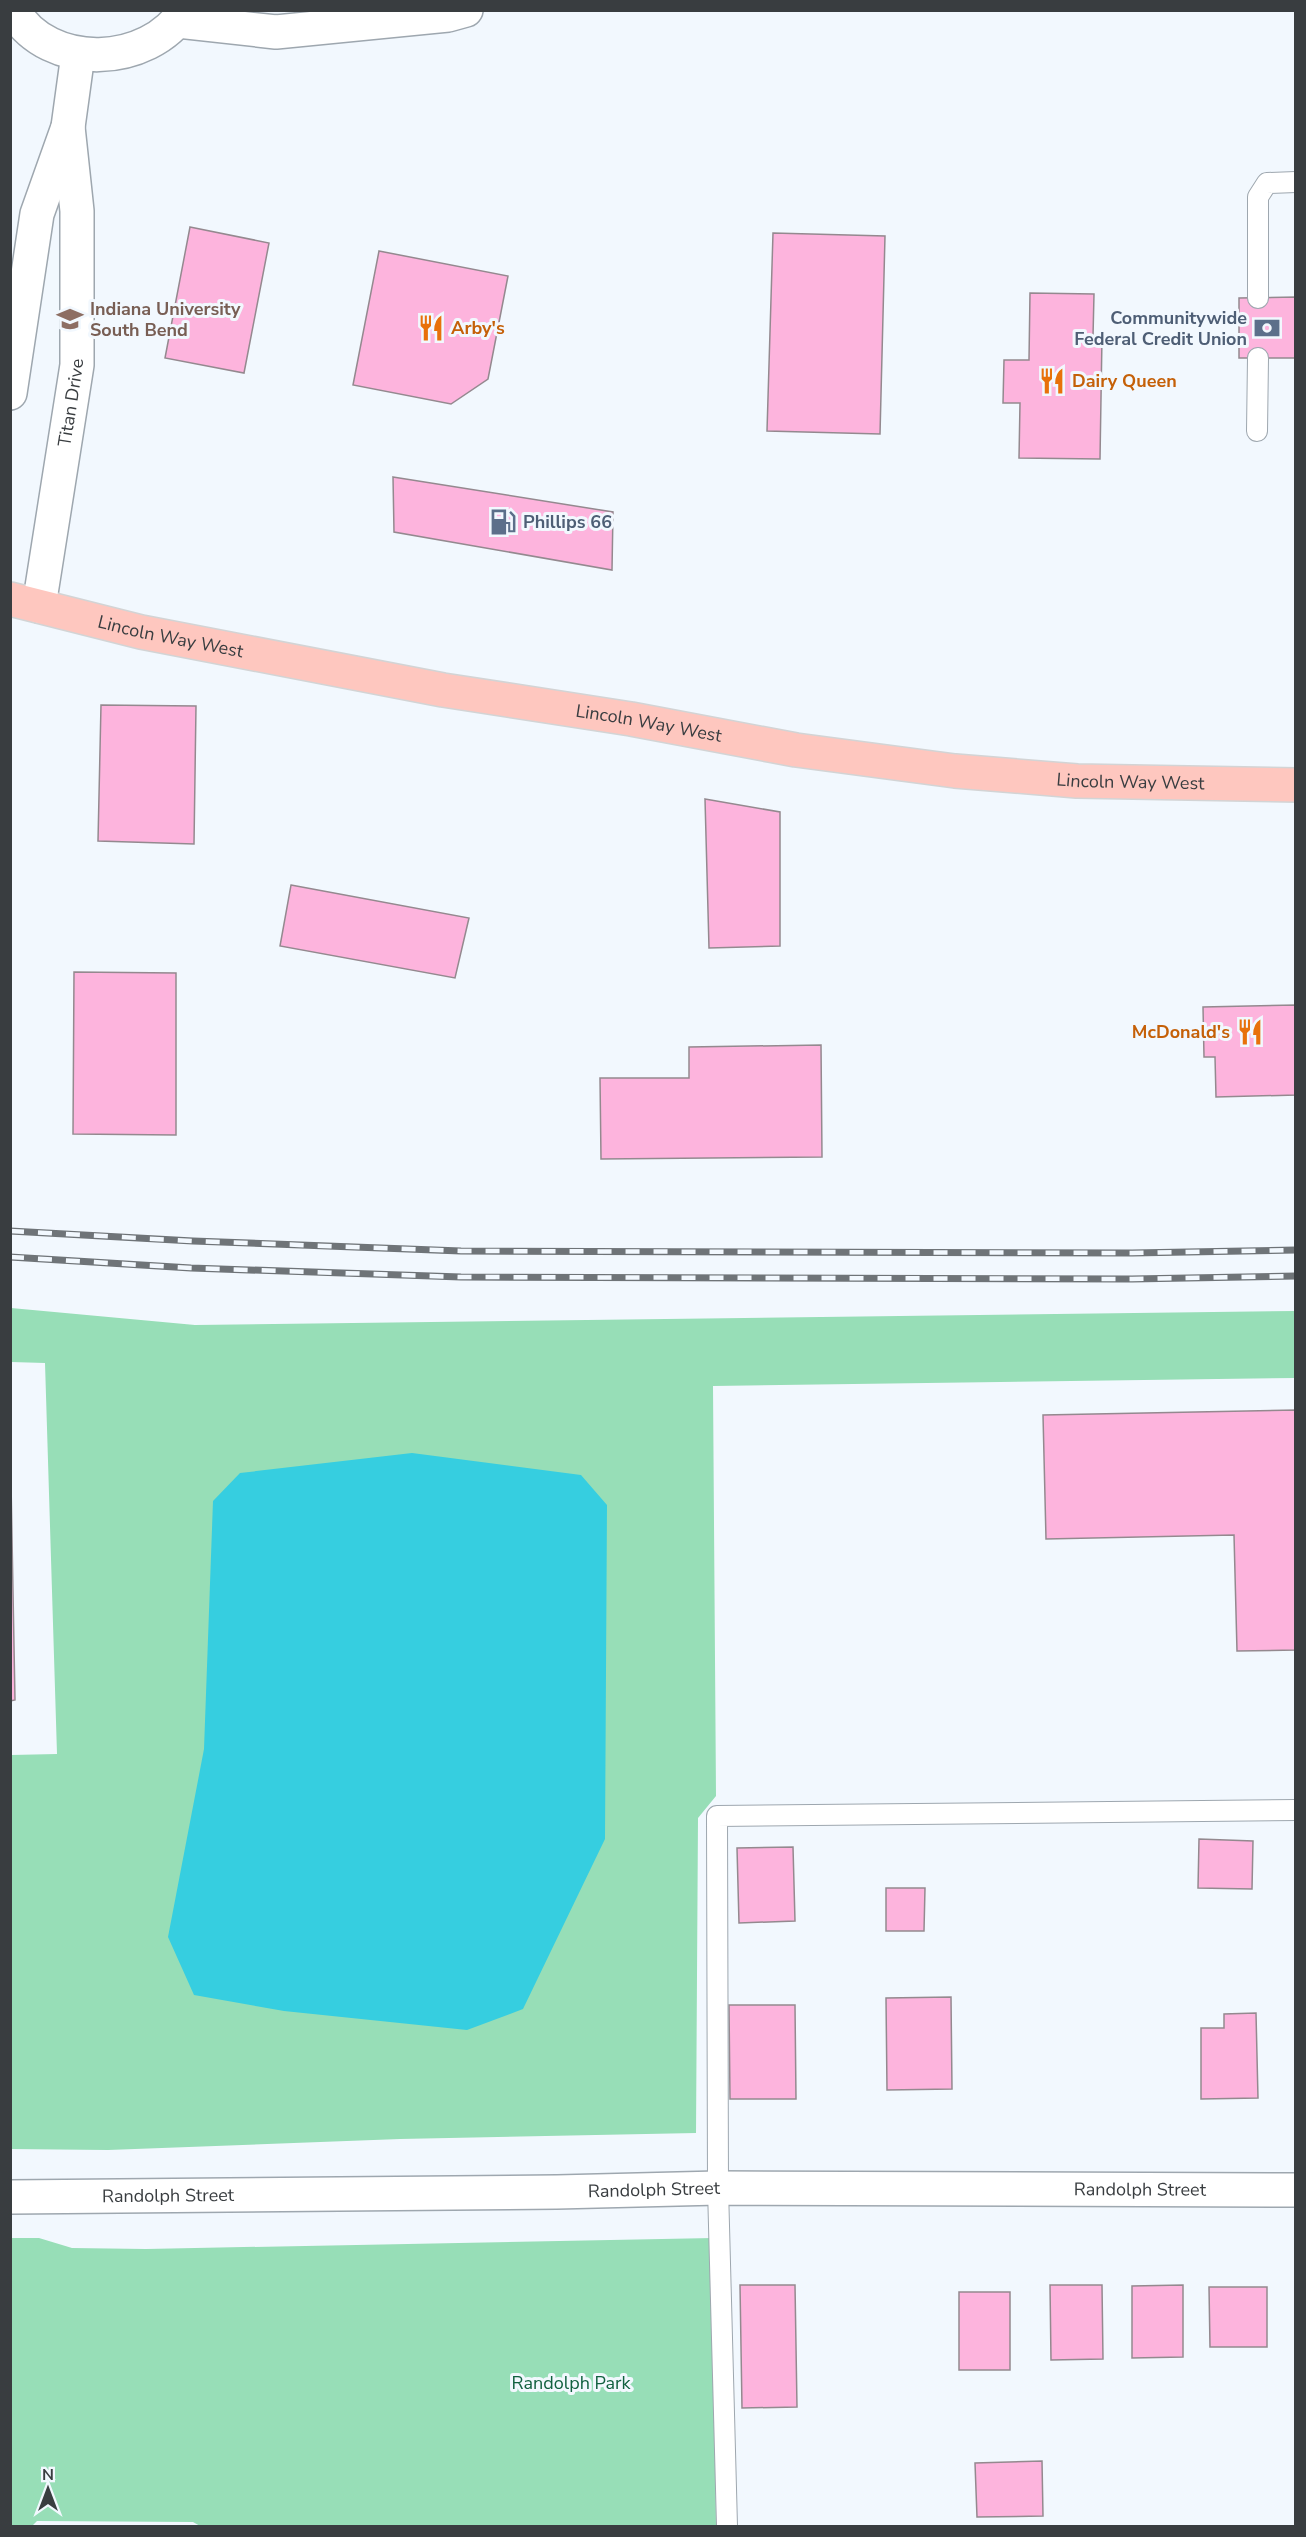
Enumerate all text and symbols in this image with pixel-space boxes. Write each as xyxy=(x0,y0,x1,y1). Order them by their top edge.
place label: Indiana University South Bend xyxy=(90,297,241,342)
school or university icon: Indiana University South Bend xyxy=(55,304,85,334)
place label: Communitywide Federal Credit Union xyxy=(1074,306,1247,351)
restaurant icon: Arby's xyxy=(416,313,446,343)
bank icon: Communitywide Federal Credit Union xyxy=(1252,313,1282,343)
place label: Arby's xyxy=(451,316,505,340)
street label: Titan Drive xyxy=(52,359,89,448)
restaurant icon: Dairy Queen xyxy=(1037,366,1067,396)
place label: Dairy Queen xyxy=(1072,369,1177,393)
fuel station icon: Phillips 66 xyxy=(488,507,518,537)
place label: Phillips 66 xyxy=(523,510,612,534)
street label: Lincoln Way West xyxy=(95,610,246,664)
street label: Lincoln Way West xyxy=(574,699,724,748)
street label: Lincoln Way West xyxy=(1056,767,1205,795)
restaurant icon: McDonald's xyxy=(1235,1017,1265,1047)
place label: McDonald's xyxy=(1132,1020,1230,1044)
street label: Randolph Street xyxy=(588,2176,721,2203)
street label: Randolph Street xyxy=(1074,2177,1207,2202)
street label: Randolph Street xyxy=(102,2183,235,2208)
park label: Randolph Park xyxy=(512,2371,631,2395)
north arrow xyxy=(18,2459,78,2519)
text: N xyxy=(42,2464,54,2486)

